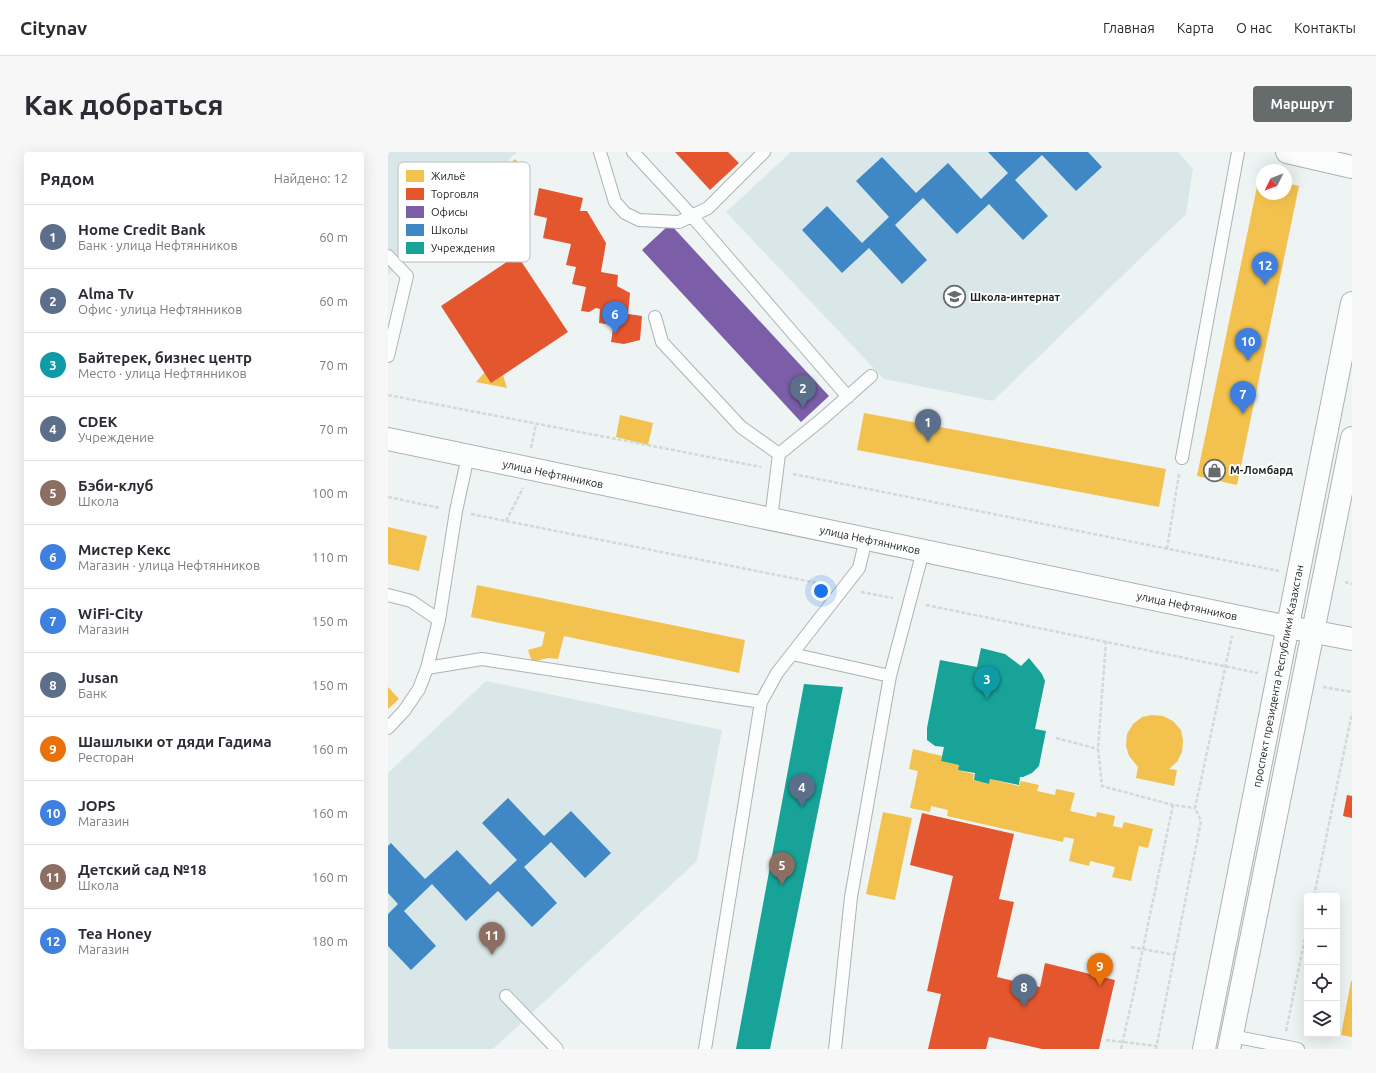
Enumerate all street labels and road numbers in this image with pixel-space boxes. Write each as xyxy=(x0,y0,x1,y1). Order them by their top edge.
street label: улица Нефтянников xyxy=(501,457,605,491)
street label: улица Нефтянников xyxy=(818,523,922,557)
street label: проспект президента Республики Казахстан xyxy=(1250,564,1306,788)
street label: улица Нефтянников xyxy=(1135,589,1239,623)

